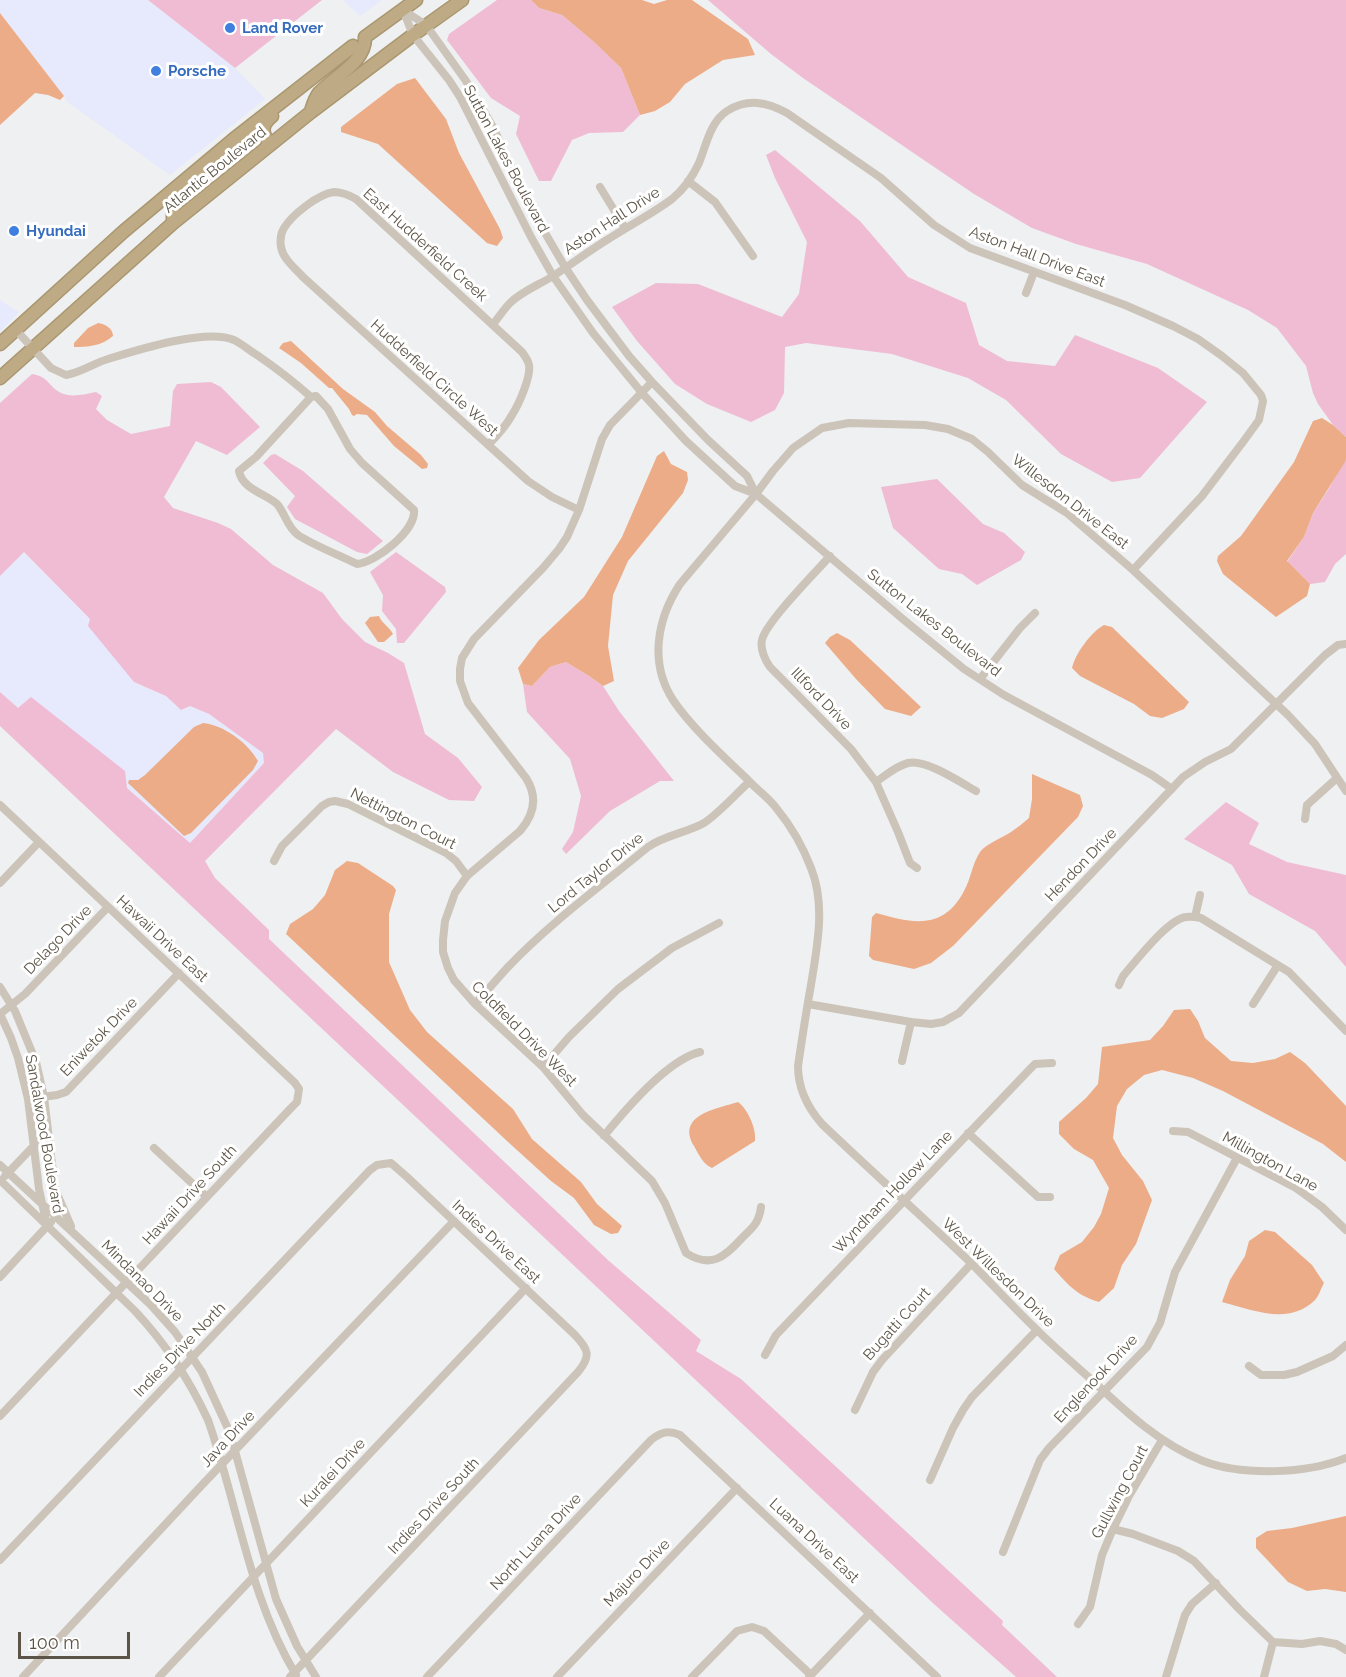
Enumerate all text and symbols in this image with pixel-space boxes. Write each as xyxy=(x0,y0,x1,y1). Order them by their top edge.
place label: Land Rover xyxy=(242,19,323,37)
marker: Land Rover xyxy=(223,21,237,35)
place label: Porsche xyxy=(168,62,226,80)
marker: Porsche xyxy=(149,64,163,78)
street label: Sutton Lakes Boulevard xyxy=(459,82,553,236)
street label: Atlantic Boulevard xyxy=(160,123,270,217)
street label: Aston Hall Drive xyxy=(561,183,663,259)
street label: East Hudderfield Creek xyxy=(359,185,491,305)
place label: Hyundai xyxy=(26,222,86,240)
street label: Aston Hall Drive East xyxy=(967,223,1107,291)
marker: Hyundai xyxy=(7,224,21,238)
street label: Hudderfield Circle West xyxy=(366,316,502,440)
street label: Willesdon Drive East xyxy=(1008,451,1132,553)
street label: Sutton Lakes Boulevard xyxy=(864,565,1004,681)
street label: Illford Drive xyxy=(787,664,855,734)
street label: Nettington Court xyxy=(347,785,459,853)
street label: Hendon Drive xyxy=(1041,825,1121,905)
street label: Lord Taylor Drive xyxy=(545,829,647,917)
street label: Hawaii Drive East xyxy=(112,892,212,986)
street label: Delago Drive xyxy=(20,902,96,978)
street label: Coldfield Drive West xyxy=(468,978,580,1090)
street label: Eniwetok Drive xyxy=(57,994,141,1080)
street label: Sandalwood Boulevard xyxy=(21,1053,67,1215)
street label: Wyndham Hollow Lane xyxy=(830,1127,956,1257)
street label: Millington Lane xyxy=(1219,1128,1321,1196)
street label: Hawaii Drive South xyxy=(139,1141,241,1249)
street label: Indies Drive East xyxy=(448,1197,544,1287)
street label: West Willesdon Drive xyxy=(938,1215,1058,1331)
street label: Mindanao Drive xyxy=(97,1236,187,1326)
street label: Bugatti Court xyxy=(860,1284,934,1364)
street label: Indies Drive North xyxy=(130,1299,230,1401)
street label: Englenook Drive xyxy=(1051,1331,1141,1427)
street label: Java Drive xyxy=(197,1407,259,1471)
street label: Kuralei Drive xyxy=(297,1435,369,1511)
street label: Gullwing Court xyxy=(1088,1442,1152,1542)
street label: Indies Drive South xyxy=(385,1454,483,1558)
street label: North Luana Drive xyxy=(487,1490,585,1594)
street label: Luana Drive East xyxy=(766,1495,862,1587)
street label: Majuro Drive xyxy=(600,1535,674,1611)
scale bar xyxy=(21,1620,134,1658)
text: 100 m xyxy=(29,1632,80,1653)

